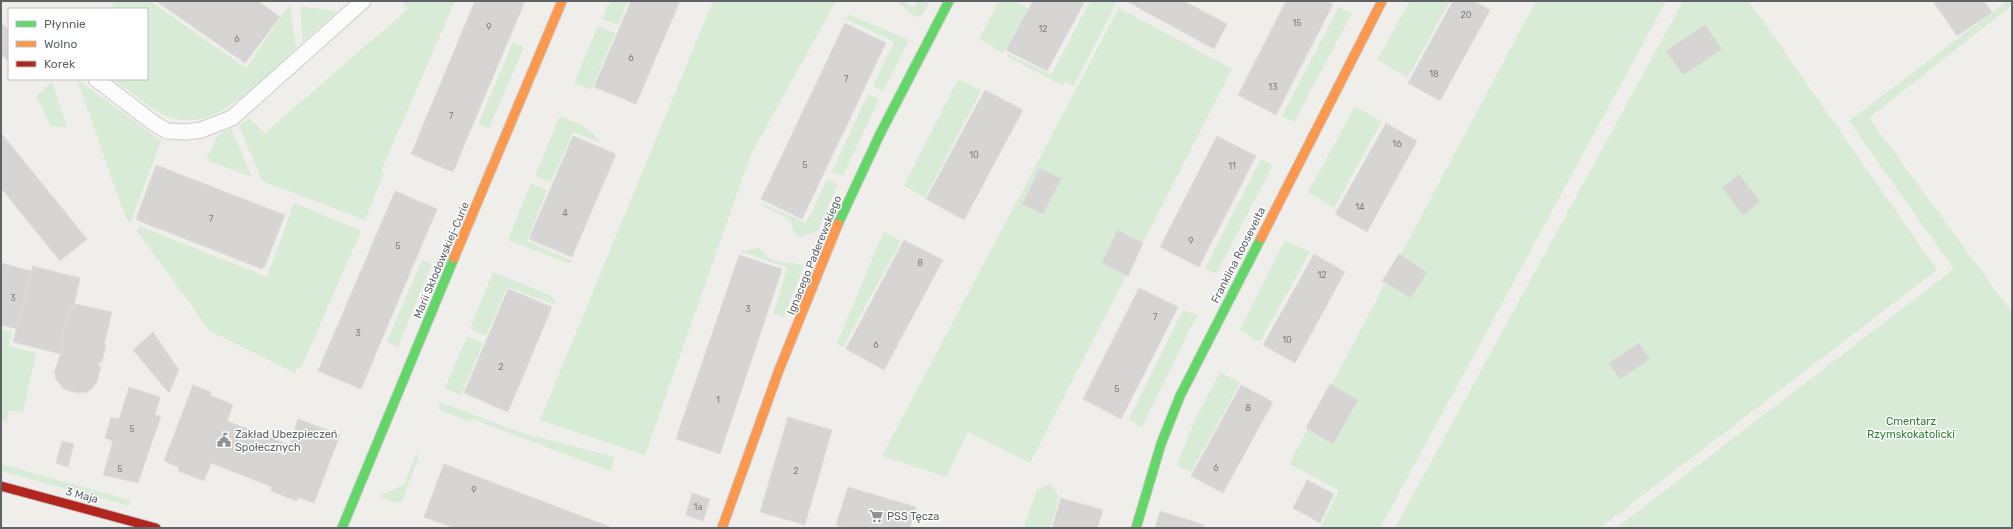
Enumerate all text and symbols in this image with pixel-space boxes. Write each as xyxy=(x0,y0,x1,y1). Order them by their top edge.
legend xyxy=(8,8,148,80)
house number: 20 xyxy=(1461,10,1472,20)
text: Płynnie xyxy=(44,17,86,31)
house number: 15 xyxy=(1292,18,1302,28)
house number: 9 xyxy=(486,22,492,32)
house number: 12 xyxy=(1038,24,1048,34)
house number: 6 xyxy=(234,34,240,44)
text: Wolno xyxy=(44,37,77,51)
house number: 6 xyxy=(628,53,634,63)
text: Korek xyxy=(44,57,76,71)
house number: 18 xyxy=(1429,69,1439,79)
house number: 7 xyxy=(844,74,849,84)
house number: 13 xyxy=(1268,82,1278,92)
house number: 7 xyxy=(449,111,454,121)
house number: 16 xyxy=(1392,139,1402,149)
house number: 10 xyxy=(969,150,979,160)
house number: 5 xyxy=(802,160,808,170)
house number: 11 xyxy=(1228,161,1236,171)
street label: Ignacego Paderewskiego xyxy=(785,194,844,317)
street label: Marii Skłodowskiej-Curie xyxy=(411,200,472,320)
house number: 14 xyxy=(1355,202,1365,212)
street label: Franklina Roosevelta xyxy=(1209,205,1268,305)
house number: 4 xyxy=(562,208,568,218)
house number: 7 xyxy=(209,214,214,224)
house number: 9 xyxy=(1188,236,1194,246)
house number: 5 xyxy=(395,241,401,251)
house number: 8 xyxy=(917,258,923,268)
house number: 12 xyxy=(1317,270,1327,280)
house number: 3 xyxy=(10,293,16,303)
house number: 3 xyxy=(745,304,751,314)
house number: 7 xyxy=(1153,312,1158,322)
house number: 3 xyxy=(355,328,361,338)
house number: 10 xyxy=(1282,335,1292,345)
house number: 6 xyxy=(873,340,879,350)
house number: 2 xyxy=(498,362,504,372)
house number: 5 xyxy=(1114,384,1120,394)
house number: 1 xyxy=(716,395,720,405)
house number: 8 xyxy=(1245,403,1251,413)
park label: Cmentarz Rzymskokatolicki xyxy=(1867,415,1955,441)
house number: 5 xyxy=(129,424,135,434)
place label: Zakład Ubezpieczeń Społecznych xyxy=(235,428,338,454)
public building icon: Zakład Ubezpieczeń Społecznych xyxy=(216,432,232,448)
house number: 6 xyxy=(1213,463,1219,473)
house number: 5 xyxy=(117,464,123,474)
house number: 2 xyxy=(793,466,799,476)
street label: 3 Maja xyxy=(64,485,100,506)
house number: 9 xyxy=(471,485,477,495)
house number: 1a xyxy=(694,502,702,512)
supermarket icon: PSS Tęcza xyxy=(868,508,884,524)
place label: PSS Tęcza xyxy=(887,510,939,523)

